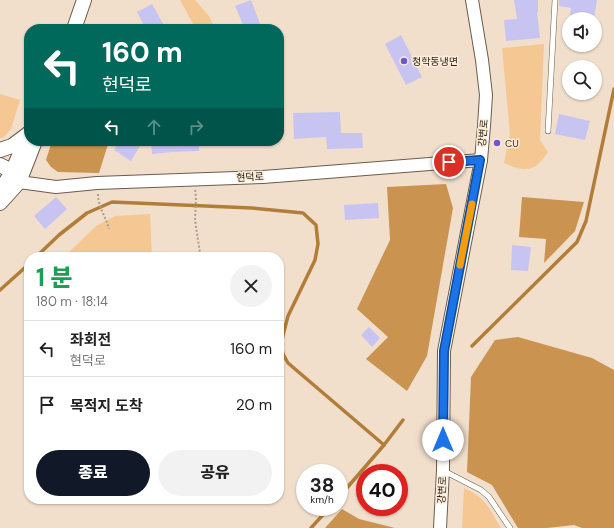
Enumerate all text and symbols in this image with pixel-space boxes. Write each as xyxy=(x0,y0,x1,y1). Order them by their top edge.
map controls xyxy=(562,12,602,100)
button: sound xyxy=(562,12,602,52)
text: 160 m xyxy=(102,34,183,71)
icon: left xyxy=(36,40,88,92)
place label: 청학동냉면 xyxy=(412,55,458,68)
marker: 청학동냉면 xyxy=(399,56,409,66)
button: search xyxy=(562,60,602,100)
text: 현덕로 xyxy=(102,73,152,97)
icon: left xyxy=(101,116,123,138)
icon: ahead xyxy=(143,116,165,138)
icon: right xyxy=(185,116,207,138)
street label: 강변로 xyxy=(475,119,491,147)
place label: CU xyxy=(505,137,519,150)
marker: CU xyxy=(492,138,502,148)
pin xyxy=(432,145,466,179)
icon: arrive xyxy=(438,151,460,173)
street label: 현덕로 xyxy=(236,170,264,184)
text: 1 분 xyxy=(36,262,73,293)
button: close xyxy=(230,265,272,307)
text: 180 m · 18:14 xyxy=(36,293,108,310)
text: 좌회전 xyxy=(70,330,111,350)
icon: left xyxy=(36,338,58,360)
text: 160 m xyxy=(230,339,272,359)
text: 현덕로 xyxy=(70,352,106,369)
icon: arrive xyxy=(36,394,58,416)
text: 20 m xyxy=(236,395,272,415)
text: 목적지 도착 xyxy=(70,396,143,416)
position arrow xyxy=(422,419,464,461)
button: 종료 xyxy=(36,450,150,496)
button: 공유 xyxy=(158,450,272,496)
speed limit sign: 40 xyxy=(356,464,408,516)
text: 38 xyxy=(310,472,334,498)
street label: 강변로 xyxy=(435,476,449,504)
text: km/h xyxy=(310,493,334,506)

